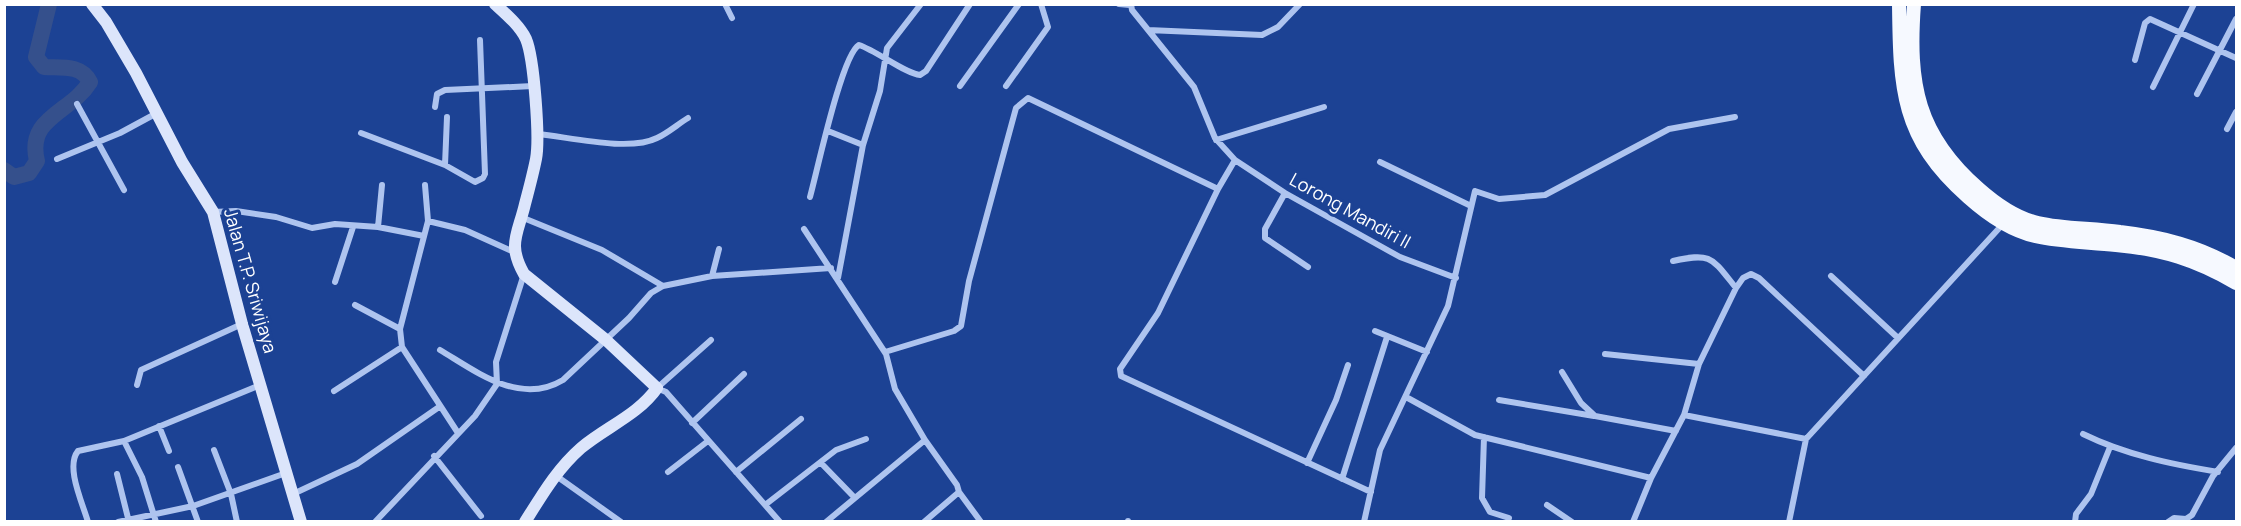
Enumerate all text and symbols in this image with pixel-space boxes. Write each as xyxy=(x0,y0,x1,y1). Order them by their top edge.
street label: Lorong Mandiri II xyxy=(1286,167,1415,253)
street label: Jalan T.P. Sriwijaya xyxy=(219,206,283,356)

